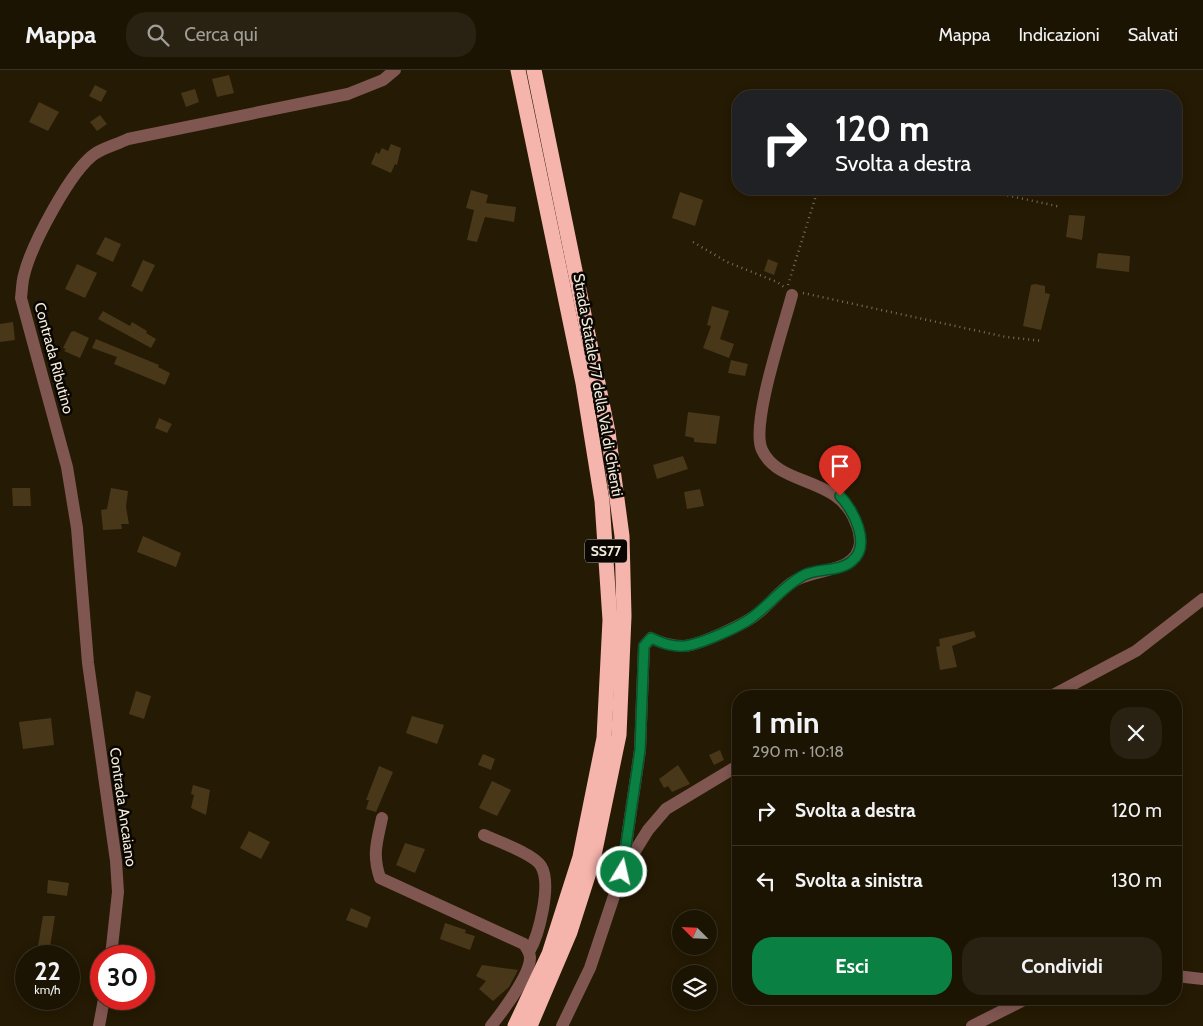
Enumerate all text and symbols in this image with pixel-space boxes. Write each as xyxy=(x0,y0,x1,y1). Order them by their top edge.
search box xyxy=(126,12,476,57)
text: Mappa xyxy=(25,20,96,49)
icon: search xyxy=(144,21,172,49)
text: Cerca qui xyxy=(184,23,258,46)
text: Mappa xyxy=(939,24,990,46)
text: Indicazioni xyxy=(1018,24,1100,46)
text: Salvati xyxy=(1128,24,1178,46)
text: 120 m xyxy=(835,107,929,150)
icon: right xyxy=(752,110,817,175)
text: Svolta a destra xyxy=(835,150,971,177)
street label: Strada Statale 77 della Val di Chienti xyxy=(570,272,626,498)
street label: Contrada Ributino xyxy=(30,300,78,416)
pin xyxy=(819,445,861,496)
icon: arrive xyxy=(826,452,854,480)
road number: SS77 xyxy=(585,540,627,562)
text: 1 min xyxy=(752,704,820,741)
button: close xyxy=(1110,707,1162,759)
text: 290 m · 10:18 xyxy=(752,742,844,761)
street label: Contrada Ancaiano xyxy=(106,746,140,868)
icon: right xyxy=(752,797,780,825)
text: Svolta a destra xyxy=(795,799,916,822)
text: 120 m xyxy=(1112,799,1162,822)
position arrow xyxy=(595,845,647,897)
icon: left xyxy=(752,867,780,895)
text: Svolta a sinistra xyxy=(795,869,923,892)
text: 130 m xyxy=(1111,869,1162,892)
north arrow xyxy=(672,910,718,955)
map controls xyxy=(672,910,717,1010)
button: Esci xyxy=(752,937,952,995)
button: Condividi xyxy=(962,937,1162,995)
speed limit sign: 30 xyxy=(90,945,155,1010)
text: 22 xyxy=(34,956,61,986)
button: layers xyxy=(672,965,717,1010)
text: km/h xyxy=(34,982,61,997)

